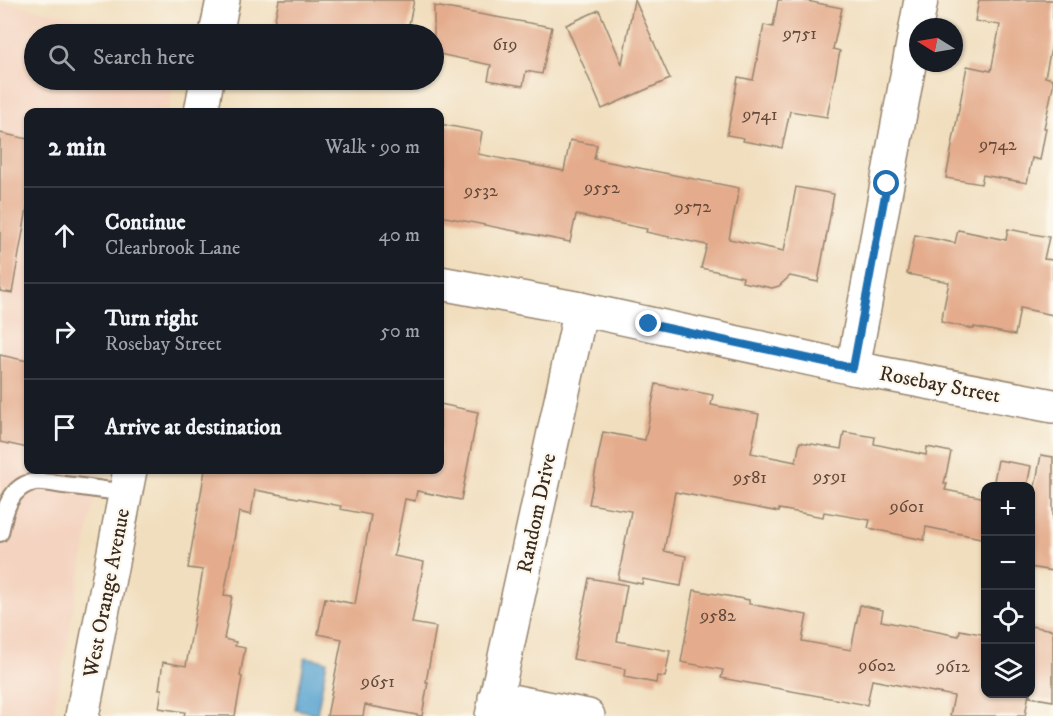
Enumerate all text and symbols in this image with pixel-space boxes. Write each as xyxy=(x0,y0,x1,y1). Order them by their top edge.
north arrow xyxy=(909,18,963,72)
house number: 9751 xyxy=(782,23,817,45)
search box xyxy=(24,24,444,90)
house number: 619 xyxy=(493,34,517,56)
icon: search xyxy=(45,41,78,74)
text: Search here xyxy=(93,44,195,71)
house number: 9741 xyxy=(741,104,778,126)
text: 2 min xyxy=(48,131,106,164)
house number: 9742 xyxy=(978,134,1017,156)
text: Walk · 90 m xyxy=(325,135,420,160)
route start xyxy=(873,170,899,196)
house number: 9552 xyxy=(583,177,620,199)
house number: 9532 xyxy=(463,180,498,202)
house number: 9572 xyxy=(674,196,711,218)
text: Continue xyxy=(105,209,186,236)
icon: ahead xyxy=(48,219,81,252)
text: 40 m xyxy=(378,223,420,248)
text: Clearbrook Lane xyxy=(105,236,240,261)
text: Turn right xyxy=(105,305,198,332)
route end xyxy=(635,310,661,336)
icon: right xyxy=(48,315,81,348)
text: 50 m xyxy=(380,319,420,344)
text: Rosebay Street xyxy=(105,332,222,357)
street label: Rosebay Street xyxy=(877,361,1003,409)
icon: arrive xyxy=(48,411,81,444)
text: Arrive at destination xyxy=(105,414,282,441)
street label: Random Drive xyxy=(512,451,562,575)
house number: 9591 xyxy=(812,466,847,488)
house number: 9581 xyxy=(732,467,767,489)
map controls xyxy=(981,482,1035,698)
button: + xyxy=(981,482,1035,536)
house number: 9601 xyxy=(889,496,924,518)
street label: West Orange Avenue xyxy=(78,506,136,681)
button: − xyxy=(981,536,1035,590)
button: locate xyxy=(981,590,1035,644)
house number: 9582 xyxy=(699,605,736,627)
button: layers xyxy=(981,644,1035,698)
house number: 9602 xyxy=(858,655,896,677)
house number: 9612 xyxy=(935,656,970,678)
house number: 9651 xyxy=(360,671,395,693)

